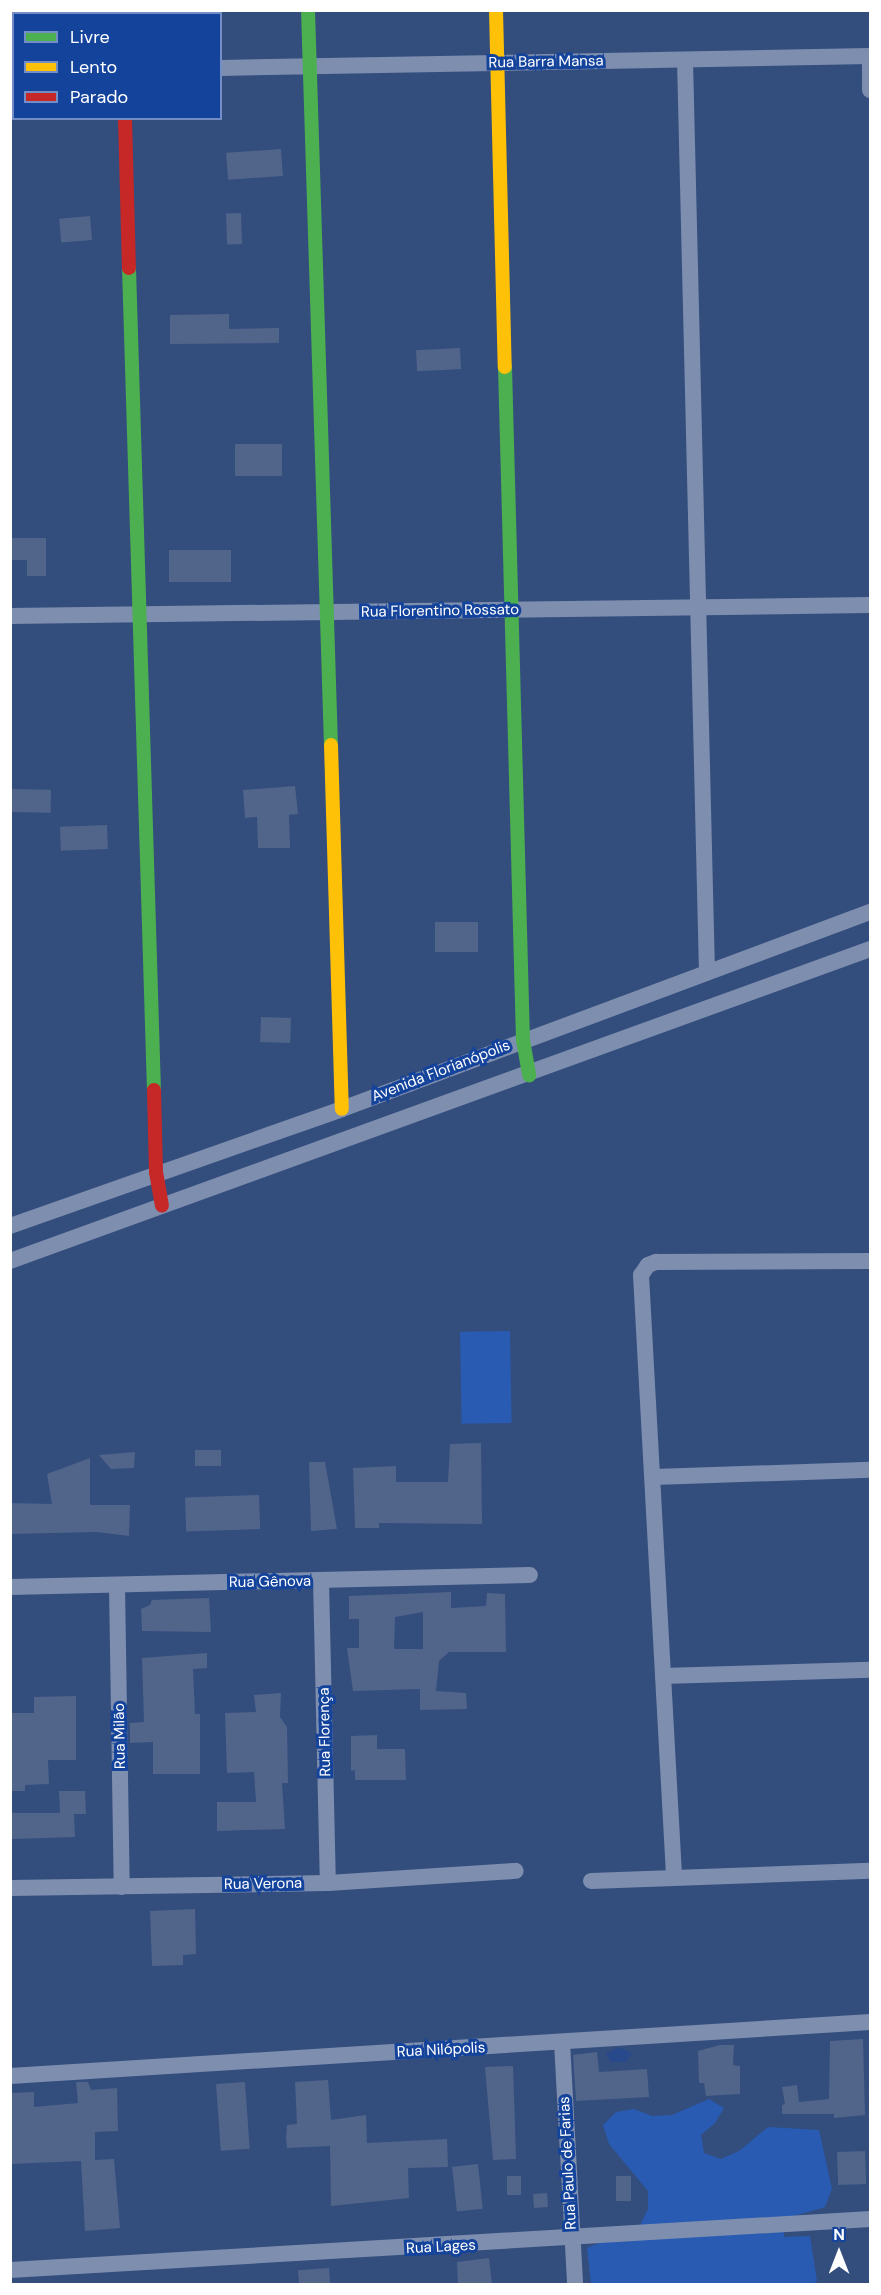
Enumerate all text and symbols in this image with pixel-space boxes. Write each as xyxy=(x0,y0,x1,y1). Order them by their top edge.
legend xyxy=(12,12,222,120)
text: Livre xyxy=(70,25,110,49)
street label: Rua Barra Mansa xyxy=(488,52,604,72)
text: Lento xyxy=(70,55,117,79)
text: Parado xyxy=(70,85,128,109)
street label: Rua Florentino Rossato xyxy=(361,601,519,621)
street label: Avenida Florianópolis xyxy=(369,1036,513,1106)
street label: Rua Gênova xyxy=(229,1572,311,1592)
street label: Rua Florença xyxy=(315,1687,335,1777)
street label: Rua Milão xyxy=(110,1703,130,1769)
street label: Rua Verona xyxy=(224,1874,302,1894)
street label: Rua Nilópolis xyxy=(396,2039,486,2061)
street label: Rua Paulo de Farias xyxy=(556,2096,580,2230)
north arrow xyxy=(809,2223,869,2283)
text: N xyxy=(833,2224,845,2245)
street label: Rua Lages xyxy=(406,2236,476,2258)

